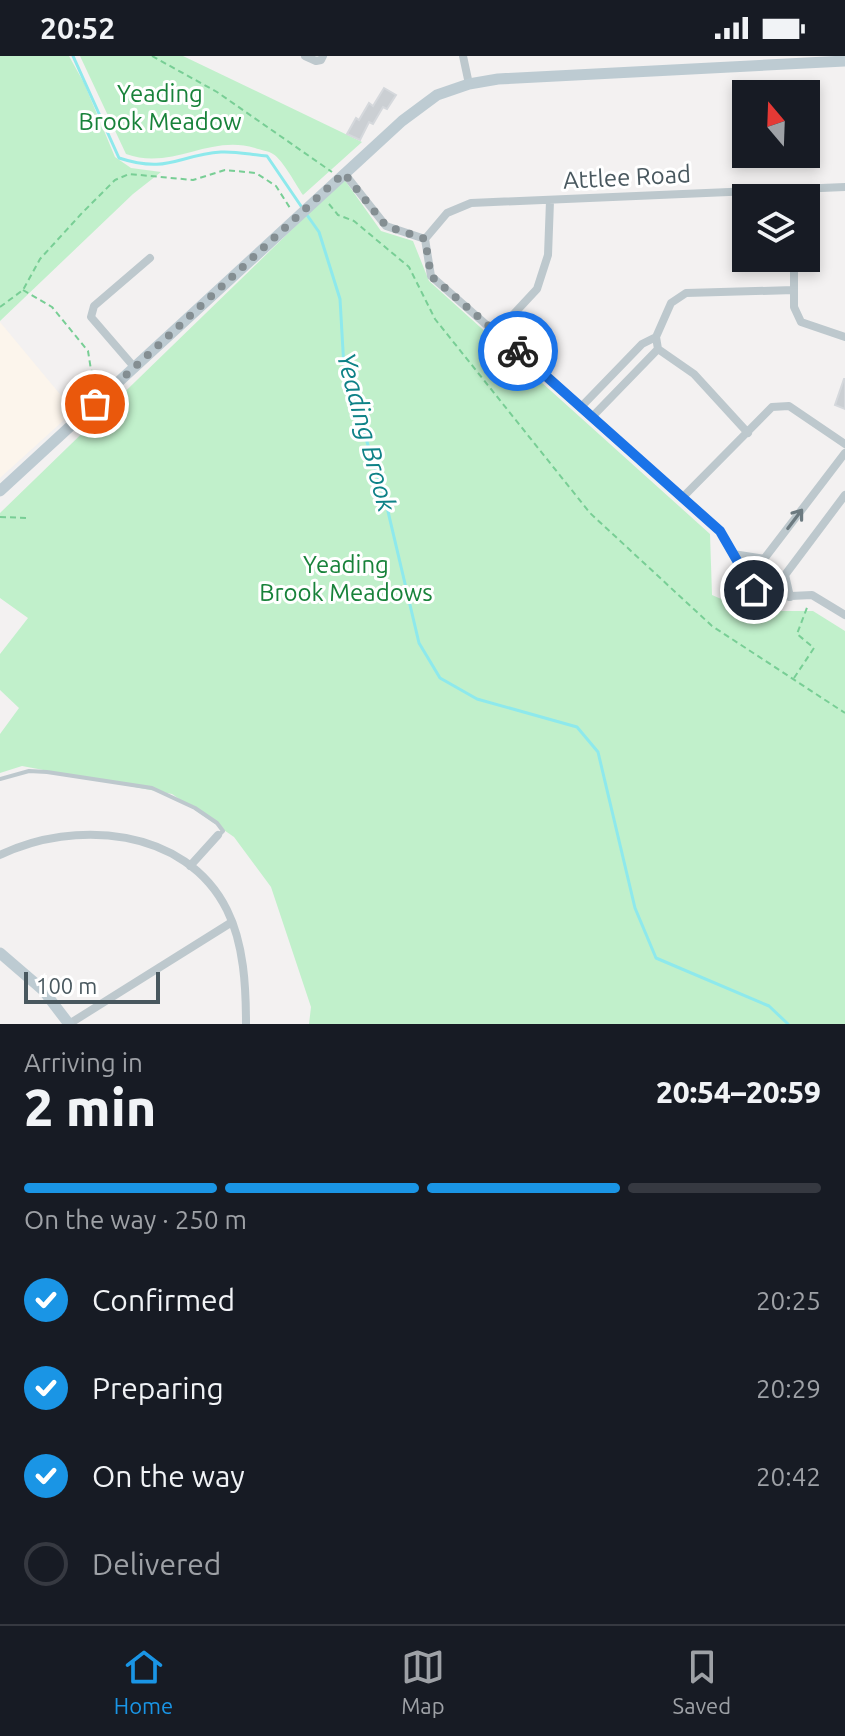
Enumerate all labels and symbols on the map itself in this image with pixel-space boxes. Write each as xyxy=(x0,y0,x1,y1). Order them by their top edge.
park label: Yeading Brook Meadow xyxy=(78,80,242,135)
north arrow xyxy=(732,80,820,168)
street label: Attlee Road xyxy=(562,160,692,194)
courier xyxy=(478,311,558,391)
water label: Yeading Brook xyxy=(332,349,402,515)
pin xyxy=(61,370,129,438)
one-way arrow xyxy=(787,508,804,530)
park label: Yeading Brook Meadows xyxy=(259,551,433,606)
pin xyxy=(720,556,788,624)
scale bar xyxy=(24,968,160,1004)

